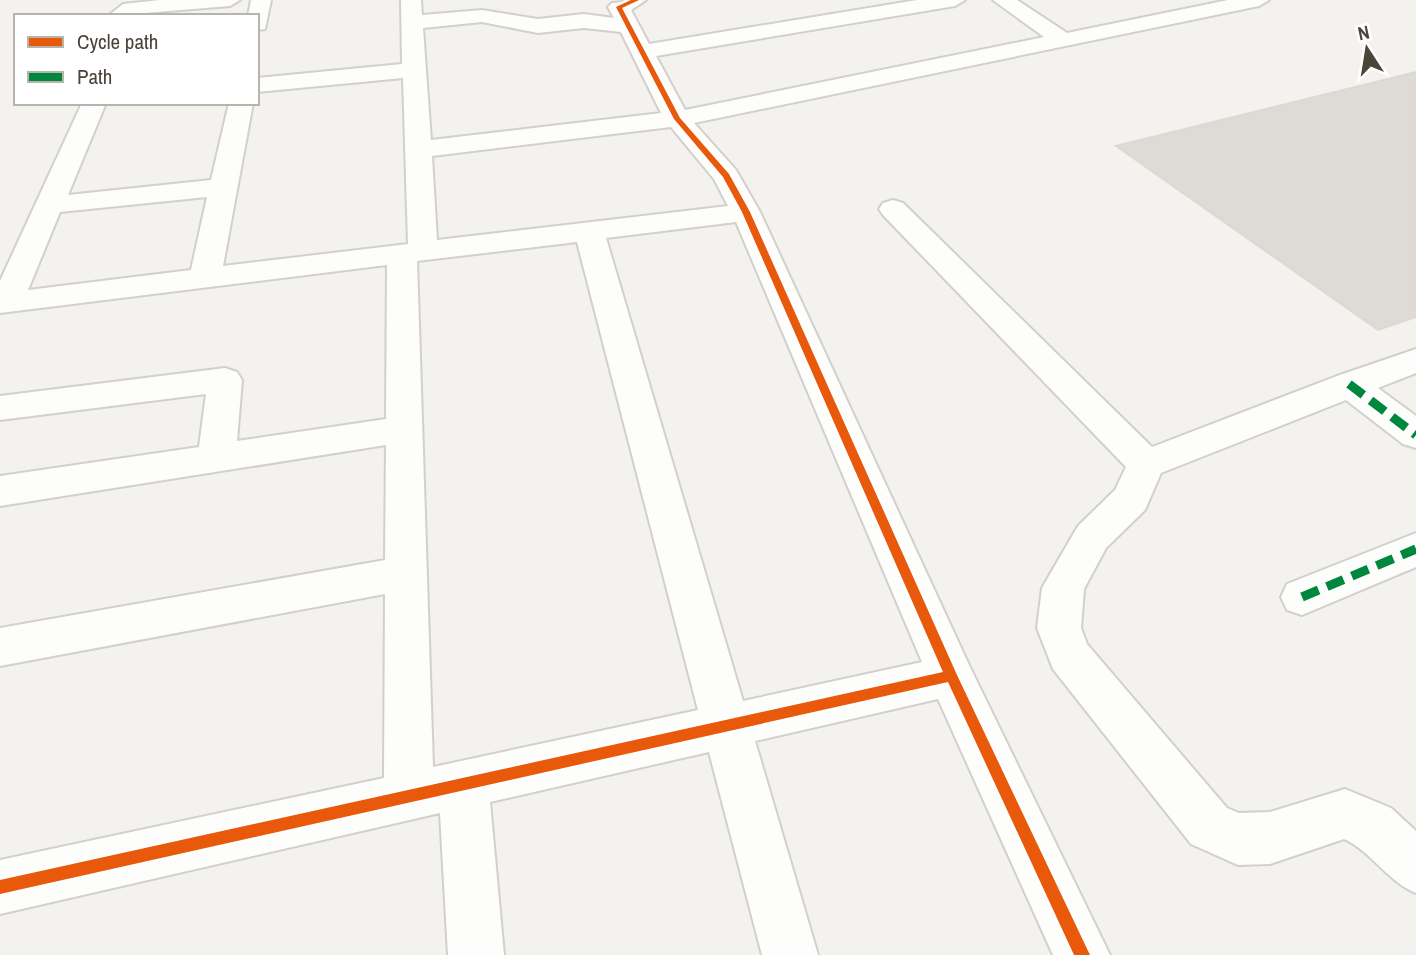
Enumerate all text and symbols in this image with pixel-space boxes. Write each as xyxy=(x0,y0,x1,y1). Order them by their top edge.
legend xyxy=(14,14,259,105)
north arrow xyxy=(1332,14,1402,84)
text: N xyxy=(1355,18,1372,46)
text: Cycle path xyxy=(77,27,158,56)
text: Path xyxy=(77,62,112,91)

